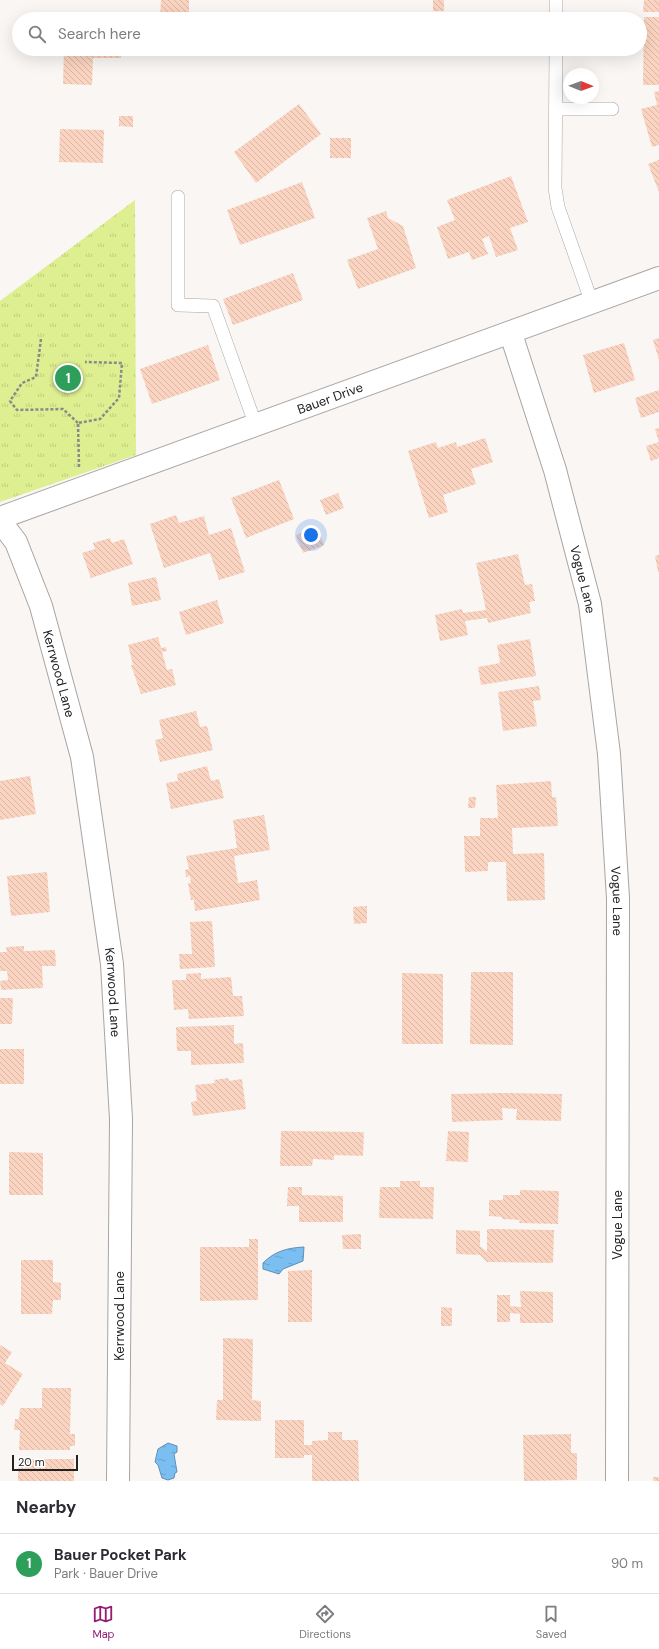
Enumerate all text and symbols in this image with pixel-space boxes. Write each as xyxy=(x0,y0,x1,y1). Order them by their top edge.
search box xyxy=(12,12,647,56)
icon: search xyxy=(26,23,48,45)
text: Search here xyxy=(58,24,141,44)
north arrow xyxy=(563,68,599,104)
pin: 1 xyxy=(55,363,81,393)
street label: Bauer Drive xyxy=(295,378,365,418)
your location xyxy=(301,525,321,545)
street label: Vogue Lane xyxy=(567,544,600,614)
street label: Kerrwood Lane xyxy=(39,628,79,719)
street label: Vogue Lane xyxy=(608,866,627,936)
street label: Kerrwood Lane xyxy=(101,946,125,1037)
street label: Vogue Lane xyxy=(609,1190,626,1260)
street label: Kerrwood Lane xyxy=(111,1271,128,1361)
scale bar xyxy=(12,1453,78,1472)
text: 20 m xyxy=(18,1455,44,1469)
text: Nearby xyxy=(16,1496,76,1518)
text: Bauer Pocket Park xyxy=(54,1545,187,1565)
text: 1 xyxy=(27,1555,31,1572)
text: 90 m xyxy=(611,1555,643,1572)
text: Park · Bauer Drive xyxy=(54,1565,158,1582)
tab: Map xyxy=(92,1603,115,1641)
tab: Directions xyxy=(299,1603,351,1641)
tab: Saved xyxy=(536,1603,567,1641)

